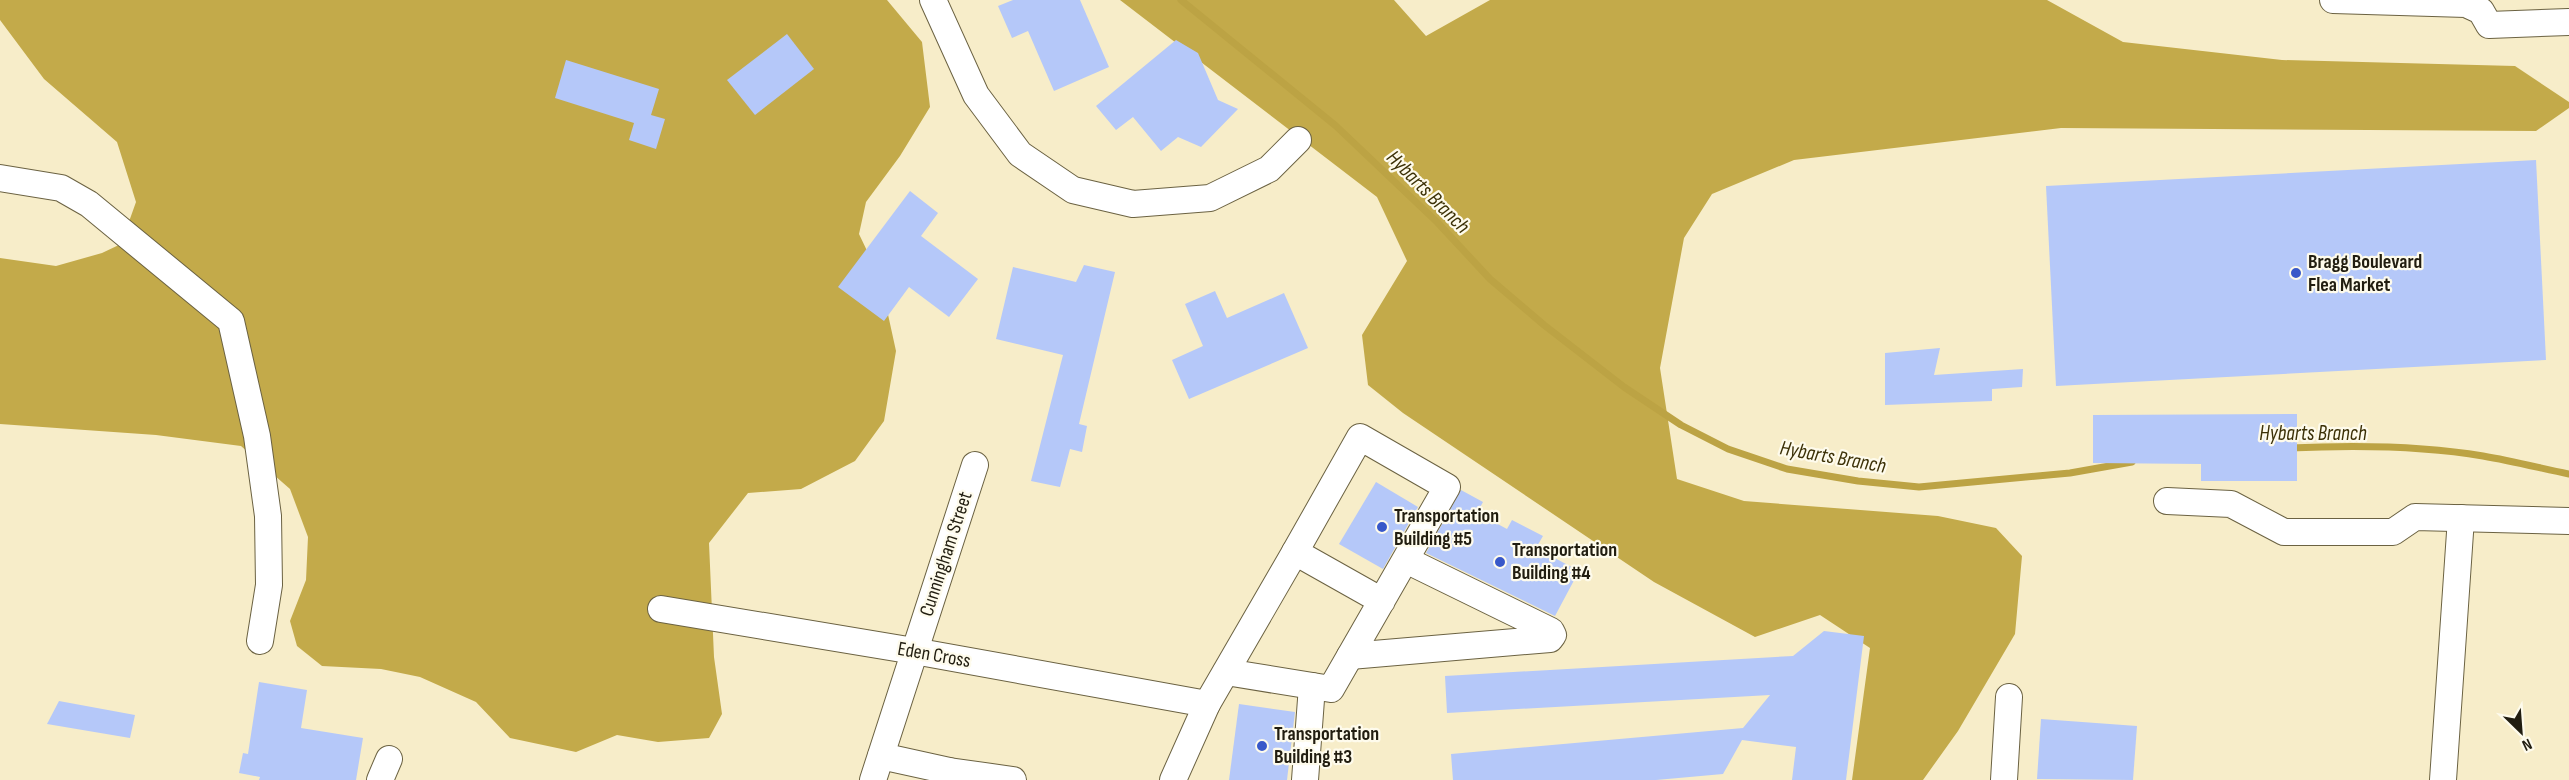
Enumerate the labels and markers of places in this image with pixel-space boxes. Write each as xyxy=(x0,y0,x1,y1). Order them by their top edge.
place label: Bragg Boulevard Flea Market xyxy=(2308,250,2422,297)
marker: Bragg Boulevard Flea Market xyxy=(2289,266,2303,280)
place label: Transportation Building #5 xyxy=(1394,504,1499,551)
marker: Transportation Building #5 xyxy=(1375,520,1389,534)
place label: Transportation Building #4 xyxy=(1512,538,1617,585)
marker: Transportation Building #4 xyxy=(1493,555,1507,569)
place label: Transportation Building #3 xyxy=(1274,722,1379,769)
marker: Transportation Building #3 xyxy=(1255,739,1269,753)

